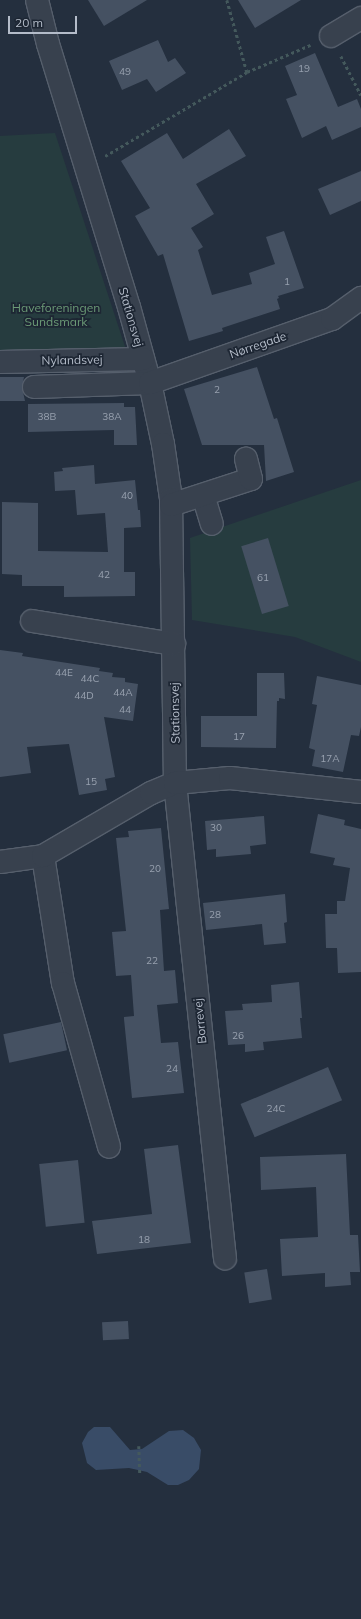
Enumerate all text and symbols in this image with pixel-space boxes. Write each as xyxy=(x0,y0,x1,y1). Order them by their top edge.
scale bar xyxy=(10,8,79,34)
text: 20 m xyxy=(15,15,43,30)
house number: 19 xyxy=(298,63,310,75)
house number: 49 xyxy=(119,66,131,78)
house number: 1 xyxy=(284,276,290,288)
street label: Stationsvej xyxy=(116,286,146,348)
park label: Haveforeningen Sundsmark xyxy=(12,301,100,329)
street label: Nørregade xyxy=(228,329,288,361)
street label: Nylandsvej xyxy=(41,352,103,368)
house number: 2 xyxy=(214,384,220,396)
house number: 38B xyxy=(38,411,56,423)
house number: 38A xyxy=(102,411,122,423)
house number: 40 xyxy=(121,490,133,502)
house number: 42 xyxy=(98,569,110,581)
house number: 61 xyxy=(257,572,269,584)
house number: 44E xyxy=(55,667,73,679)
house number: 44C xyxy=(81,673,99,685)
street label: Stationsvej xyxy=(167,682,183,744)
house number: 44A xyxy=(113,687,133,699)
house number: 44D xyxy=(74,690,94,702)
house number: 44 xyxy=(119,704,131,716)
house number: 17 xyxy=(233,731,245,743)
house number: 17A xyxy=(320,753,340,765)
house number: 15 xyxy=(85,776,97,788)
house number: 30 xyxy=(210,822,222,834)
house number: 20 xyxy=(149,863,161,875)
house number: 28 xyxy=(209,909,221,921)
house number: 22 xyxy=(146,955,158,967)
street label: Borrevej xyxy=(190,997,210,1045)
house number: 26 xyxy=(232,1030,244,1042)
house number: 24 xyxy=(166,1063,178,1075)
house number: 24C xyxy=(267,1103,285,1115)
house number: 18 xyxy=(138,1234,150,1246)

